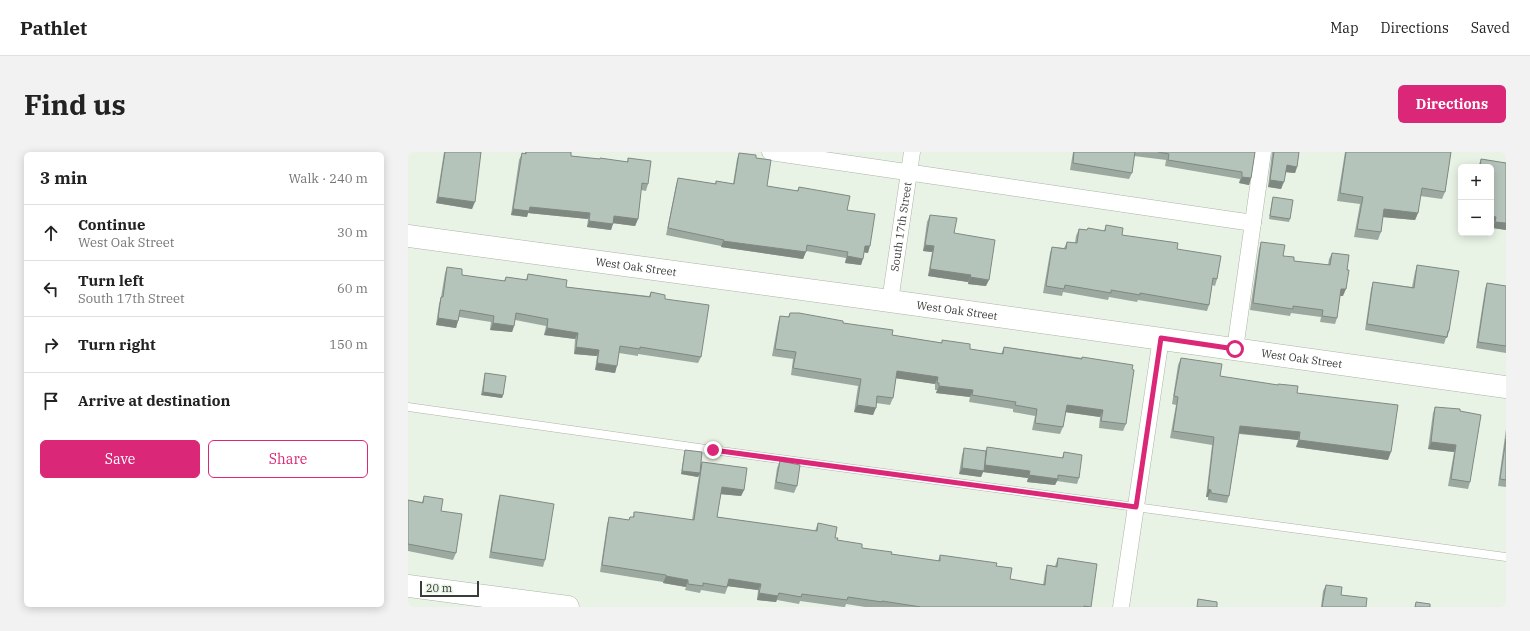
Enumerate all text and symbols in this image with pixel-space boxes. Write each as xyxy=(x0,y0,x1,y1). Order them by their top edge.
text: Pathlet xyxy=(20,16,87,40)
text: Map xyxy=(1330,19,1359,37)
text: Directions xyxy=(1381,19,1449,37)
text: Saved xyxy=(1471,19,1510,37)
button: Directions xyxy=(1398,85,1506,123)
text: Find us xyxy=(24,86,126,123)
map controls xyxy=(1458,164,1494,236)
button: + xyxy=(1458,164,1494,200)
text: 3 min xyxy=(40,167,88,189)
text: Walk · 240 m xyxy=(289,170,368,187)
street label: South 17th Street xyxy=(887,181,914,272)
button: − xyxy=(1458,200,1494,236)
text: Continue xyxy=(78,215,145,234)
icon: ahead xyxy=(40,222,62,244)
text: 30 m xyxy=(337,224,368,241)
text: West Oak Street xyxy=(78,234,174,251)
street label: West Oak Street xyxy=(595,254,677,279)
text: Turn left xyxy=(78,271,144,290)
icon: left xyxy=(40,278,62,300)
text: 60 m xyxy=(337,280,368,297)
text: South 17th Street xyxy=(78,290,185,307)
street label: West Oak Street xyxy=(916,298,998,323)
icon: right xyxy=(40,334,62,356)
text: Turn right xyxy=(78,335,156,354)
text: 150 m xyxy=(329,336,368,353)
route start xyxy=(1226,340,1244,358)
street label: West Oak Street xyxy=(1260,346,1343,371)
icon: arrive xyxy=(40,390,62,412)
text: Arrive at destination xyxy=(78,391,230,410)
button: Save xyxy=(40,440,200,478)
button: Share xyxy=(208,440,368,478)
route end xyxy=(704,441,722,459)
scale bar xyxy=(420,579,479,598)
text: 20 m xyxy=(426,581,452,595)

